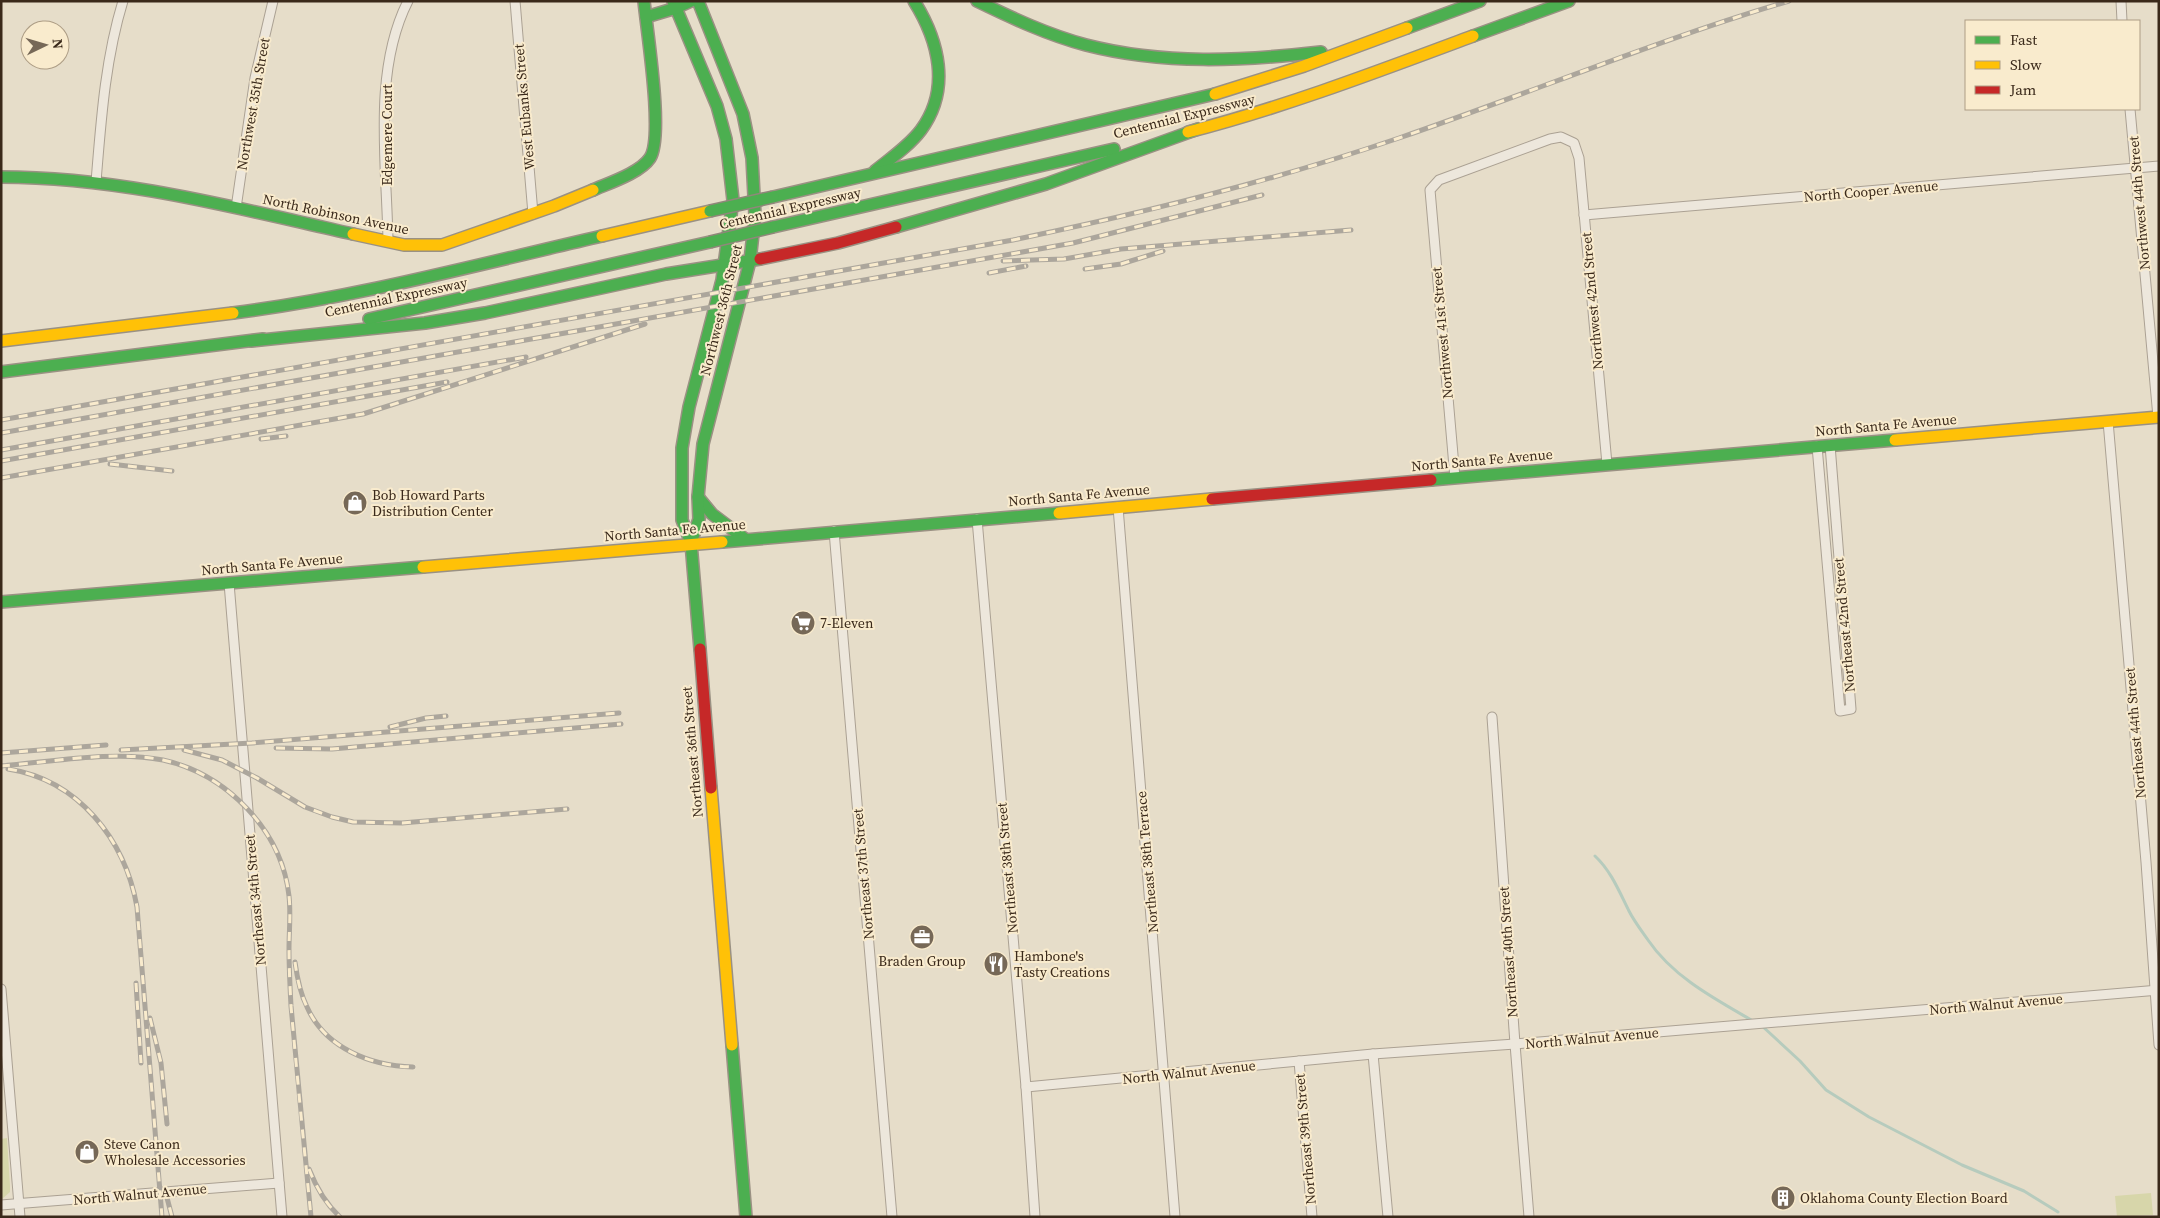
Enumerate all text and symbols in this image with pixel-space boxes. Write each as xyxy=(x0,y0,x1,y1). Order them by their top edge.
north arrow xyxy=(20,20,70,70)
legend xyxy=(1965,20,2140,110)
text: Fast xyxy=(2010,29,2037,50)
street label: Northwest 35th Street xyxy=(231,36,275,172)
text: N xyxy=(48,38,68,50)
street label: West Eubanks Street xyxy=(508,43,539,171)
text: Slow xyxy=(2010,54,2042,75)
text: Jam xyxy=(2009,79,2037,100)
street label: Edgemere Court xyxy=(377,84,397,186)
street label: Centennial Expressway xyxy=(1111,89,1258,143)
street label: Northwest 44th Street xyxy=(2123,135,2155,271)
street label: North Cooper Avenue xyxy=(1803,175,1939,207)
street label: Centennial Expressway xyxy=(717,182,864,234)
street label: North Robinson Avenue xyxy=(261,189,411,239)
street label: Northwest 42nd Street xyxy=(1576,231,1608,371)
street label: Northwest 36th Street xyxy=(695,242,747,378)
street label: Northwest 41st Street xyxy=(1426,266,1458,400)
street label: Centennial Expressway xyxy=(323,272,470,322)
street label: North Santa Fe Avenue xyxy=(1815,409,1957,441)
street label: North Santa Fe Avenue xyxy=(1411,444,1553,476)
street label: North Santa Fe Avenue xyxy=(1008,479,1150,511)
place label: Bob Howard Parts Distribution Center xyxy=(372,485,493,521)
shop icon: Bob Howard Parts Distribution Center xyxy=(342,490,368,516)
street label: North Santa Fe Avenue xyxy=(604,514,746,546)
street label: North Santa Fe Avenue xyxy=(201,548,343,580)
street label: Northeast 42nd Street xyxy=(1828,557,1860,693)
supermarket icon: 7-Eleven xyxy=(790,610,816,636)
place label: 7-Eleven xyxy=(820,613,874,633)
street label: Northeast 44th Street xyxy=(2119,666,2151,799)
street label: Northeast 36th Street xyxy=(676,685,708,818)
street label: Northeast 38th Terrace xyxy=(1131,790,1163,934)
street label: Northeast 38th Street xyxy=(991,801,1023,934)
street label: Northeast 37th Street xyxy=(847,807,879,940)
street label: Northeast 34th Street xyxy=(239,833,271,966)
street label: Northeast 40th Street xyxy=(1493,885,1523,1018)
office icon: Braden Group xyxy=(909,924,935,950)
place label: Hambone's Tasty Creations xyxy=(1014,946,1110,982)
place label: Braden Group xyxy=(878,951,966,971)
restaurant icon: Hambone's Tasty Creations xyxy=(983,951,1009,977)
street label: North Walnut Avenue xyxy=(1928,988,2064,1020)
street label: North Walnut Avenue xyxy=(1524,1022,1660,1054)
street label: North Walnut Avenue xyxy=(1121,1055,1257,1089)
street label: Northeast 39th Street xyxy=(1289,1072,1321,1205)
place label: Steve Canon Wholesale Accessories xyxy=(104,1134,245,1170)
shop icon: Steve Canon Wholesale Accessories xyxy=(74,1139,100,1165)
street label: North Walnut Avenue xyxy=(72,1178,208,1210)
building icon: Oklahoma County Election Board xyxy=(1770,1185,1796,1211)
place label: Oklahoma County Election Board xyxy=(1800,1188,2008,1208)

